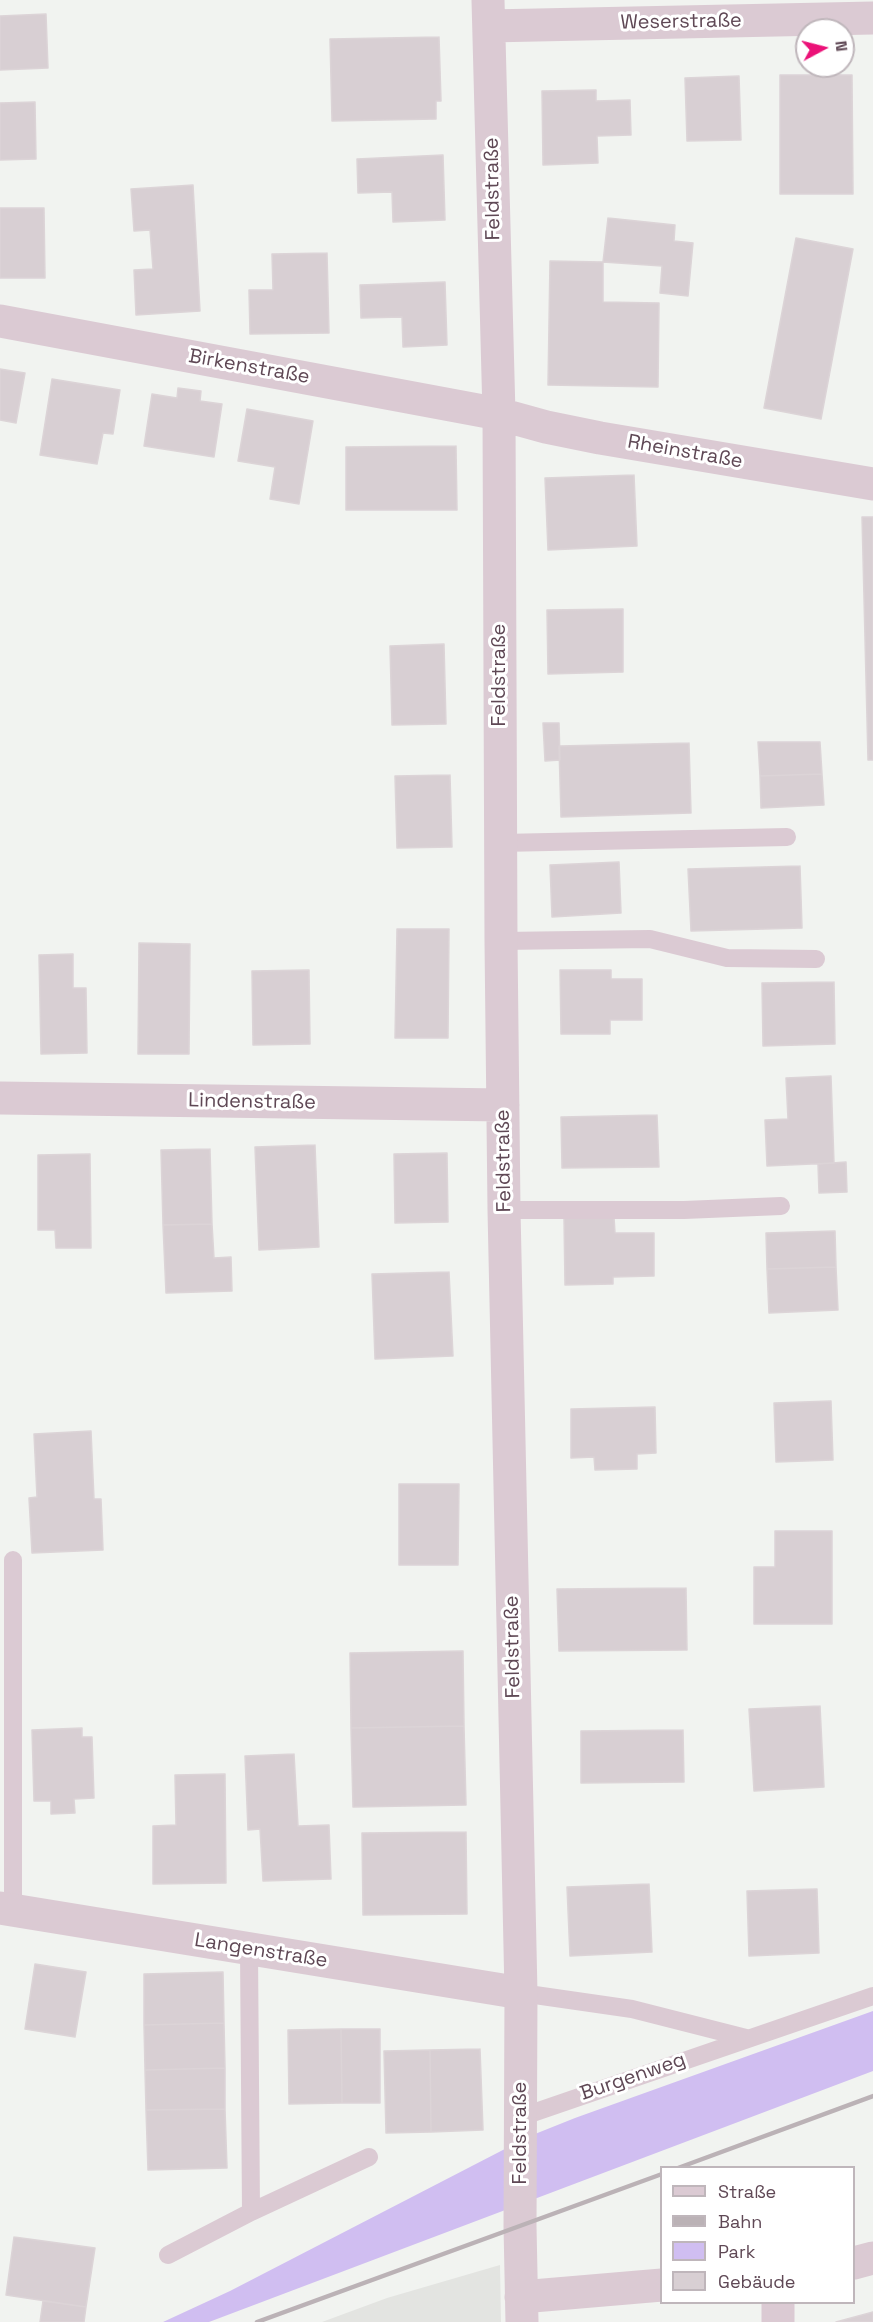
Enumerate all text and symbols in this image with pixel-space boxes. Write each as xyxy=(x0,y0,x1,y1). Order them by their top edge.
street label: Weserstraße xyxy=(620,9,742,35)
north arrow xyxy=(795,18,855,78)
text: N xyxy=(830,39,852,53)
street label: Feldstraße xyxy=(480,137,506,241)
street label: Birkenstraße xyxy=(187,345,311,389)
street label: Rheinstraße xyxy=(626,430,744,474)
street label: Feldstraße xyxy=(488,624,512,726)
street label: Lindenstraße xyxy=(188,1089,316,1115)
street label: Feldstraße xyxy=(491,1109,517,1213)
street label: Feldstraße xyxy=(500,1595,526,1699)
street label: Langenstraße xyxy=(193,1929,329,1973)
street label: Burgenweg xyxy=(577,2048,689,2106)
street label: Feldstraße xyxy=(509,2082,533,2184)
legend xyxy=(660,2166,855,2304)
text: Straße xyxy=(718,2180,776,2203)
text: Bahn xyxy=(718,2210,762,2233)
text: Park xyxy=(718,2240,755,2263)
text: Gebäude xyxy=(718,2270,796,2293)

